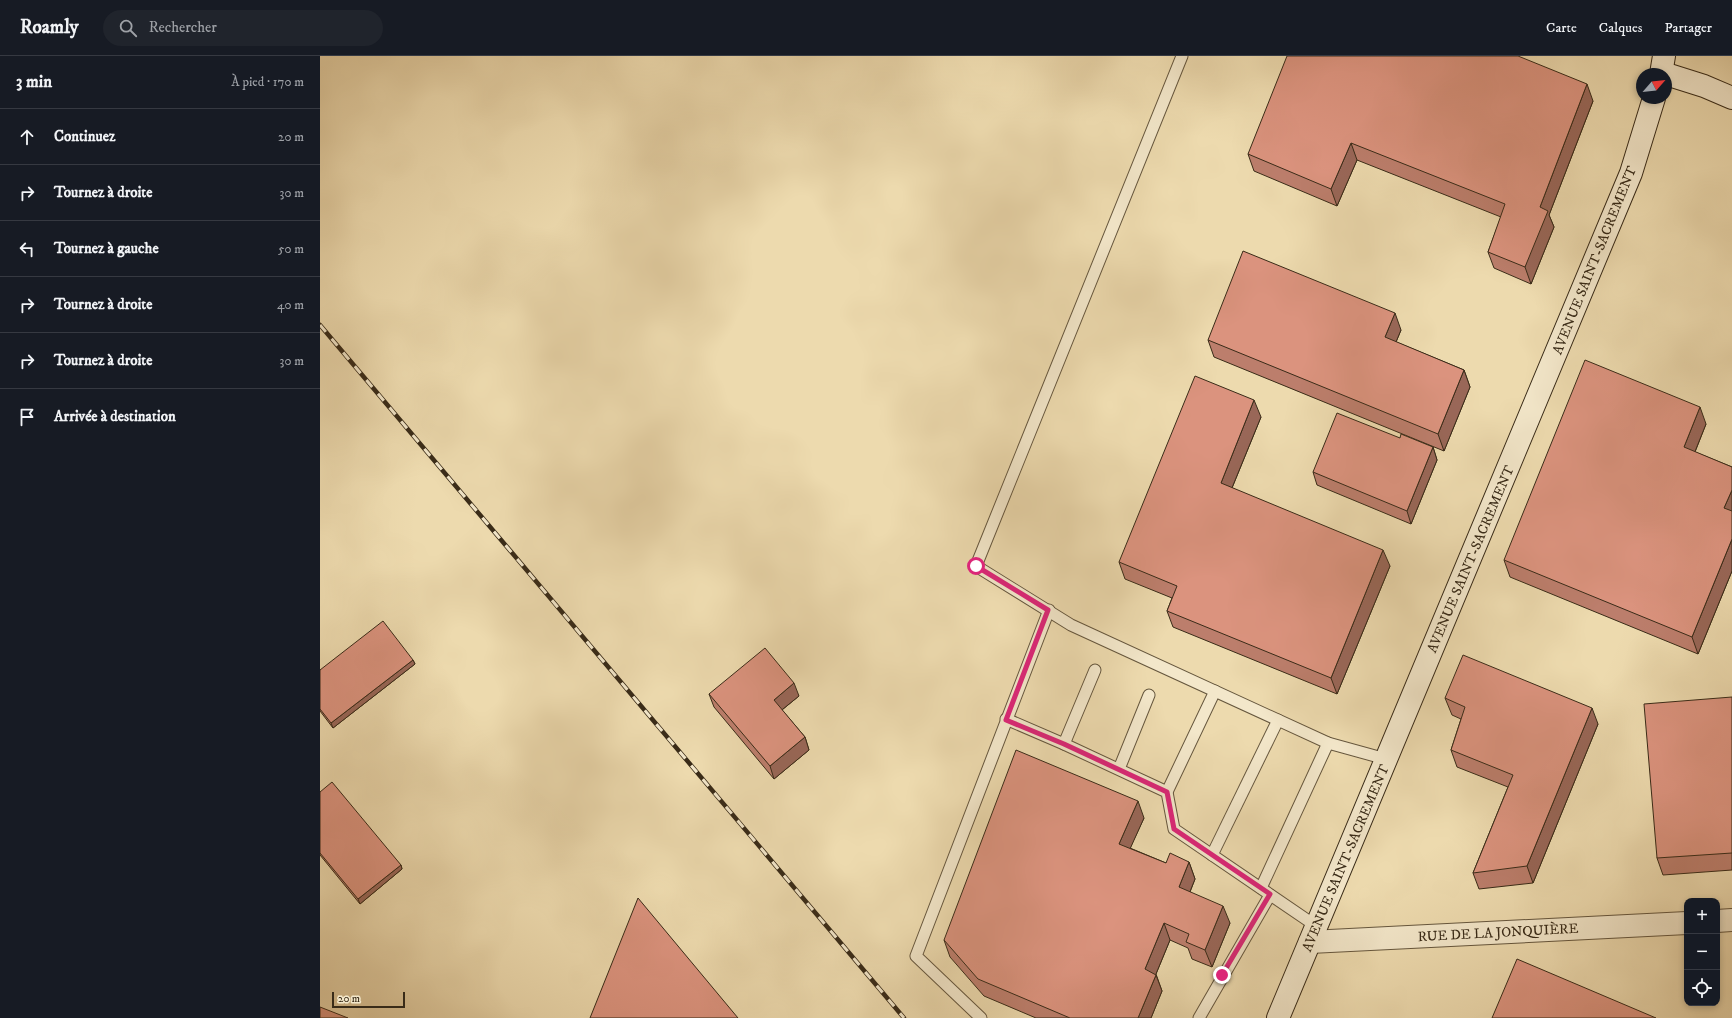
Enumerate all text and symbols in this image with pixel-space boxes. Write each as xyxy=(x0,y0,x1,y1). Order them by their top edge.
search box xyxy=(103,10,383,46)
text: Roamly xyxy=(20,16,79,39)
icon: search xyxy=(117,17,139,39)
text: Rechercher xyxy=(149,18,217,37)
text: Carte xyxy=(1546,19,1577,37)
text: Calques xyxy=(1599,19,1642,37)
text: Partager xyxy=(1664,19,1712,37)
north arrow xyxy=(1636,68,1672,104)
text: 3 min xyxy=(16,71,52,93)
text: À pied · 170 m xyxy=(231,74,304,90)
icon: ahead xyxy=(16,126,38,148)
text: Continuez xyxy=(54,127,115,146)
text: 20 m xyxy=(278,129,304,145)
street label: AVENUE SAINT-SACREMENT xyxy=(1549,163,1641,357)
icon: right xyxy=(16,182,38,204)
text: Tournez à droite xyxy=(54,183,152,202)
text: 30 m xyxy=(280,185,304,201)
icon: left xyxy=(16,238,38,260)
text: Tournez à gauche xyxy=(54,239,159,258)
text: 50 m xyxy=(278,241,304,257)
icon: right xyxy=(16,294,38,316)
text: Tournez à droite xyxy=(54,295,152,314)
text: 40 m xyxy=(277,297,304,313)
icon: right xyxy=(16,350,38,372)
text: Tournez à droite xyxy=(54,351,152,370)
text: 30 m xyxy=(280,353,304,369)
icon: arrive xyxy=(16,406,38,428)
text: Arrivée à destination xyxy=(54,407,176,426)
street label: AVENUE SAINT-SACREMENT xyxy=(1423,463,1519,656)
route start xyxy=(967,557,985,575)
street label: AVENUE SAINT-SACREMENT xyxy=(1298,762,1394,955)
map controls xyxy=(1684,898,1720,1006)
button: + xyxy=(1684,898,1720,934)
street label: RUE DE LA JONQUIÈRE xyxy=(1417,920,1579,946)
button: − xyxy=(1684,934,1720,970)
route end xyxy=(1213,966,1231,984)
button: locate xyxy=(1684,970,1720,1006)
scale bar xyxy=(332,990,405,1009)
text: 20 m xyxy=(338,992,360,1006)

